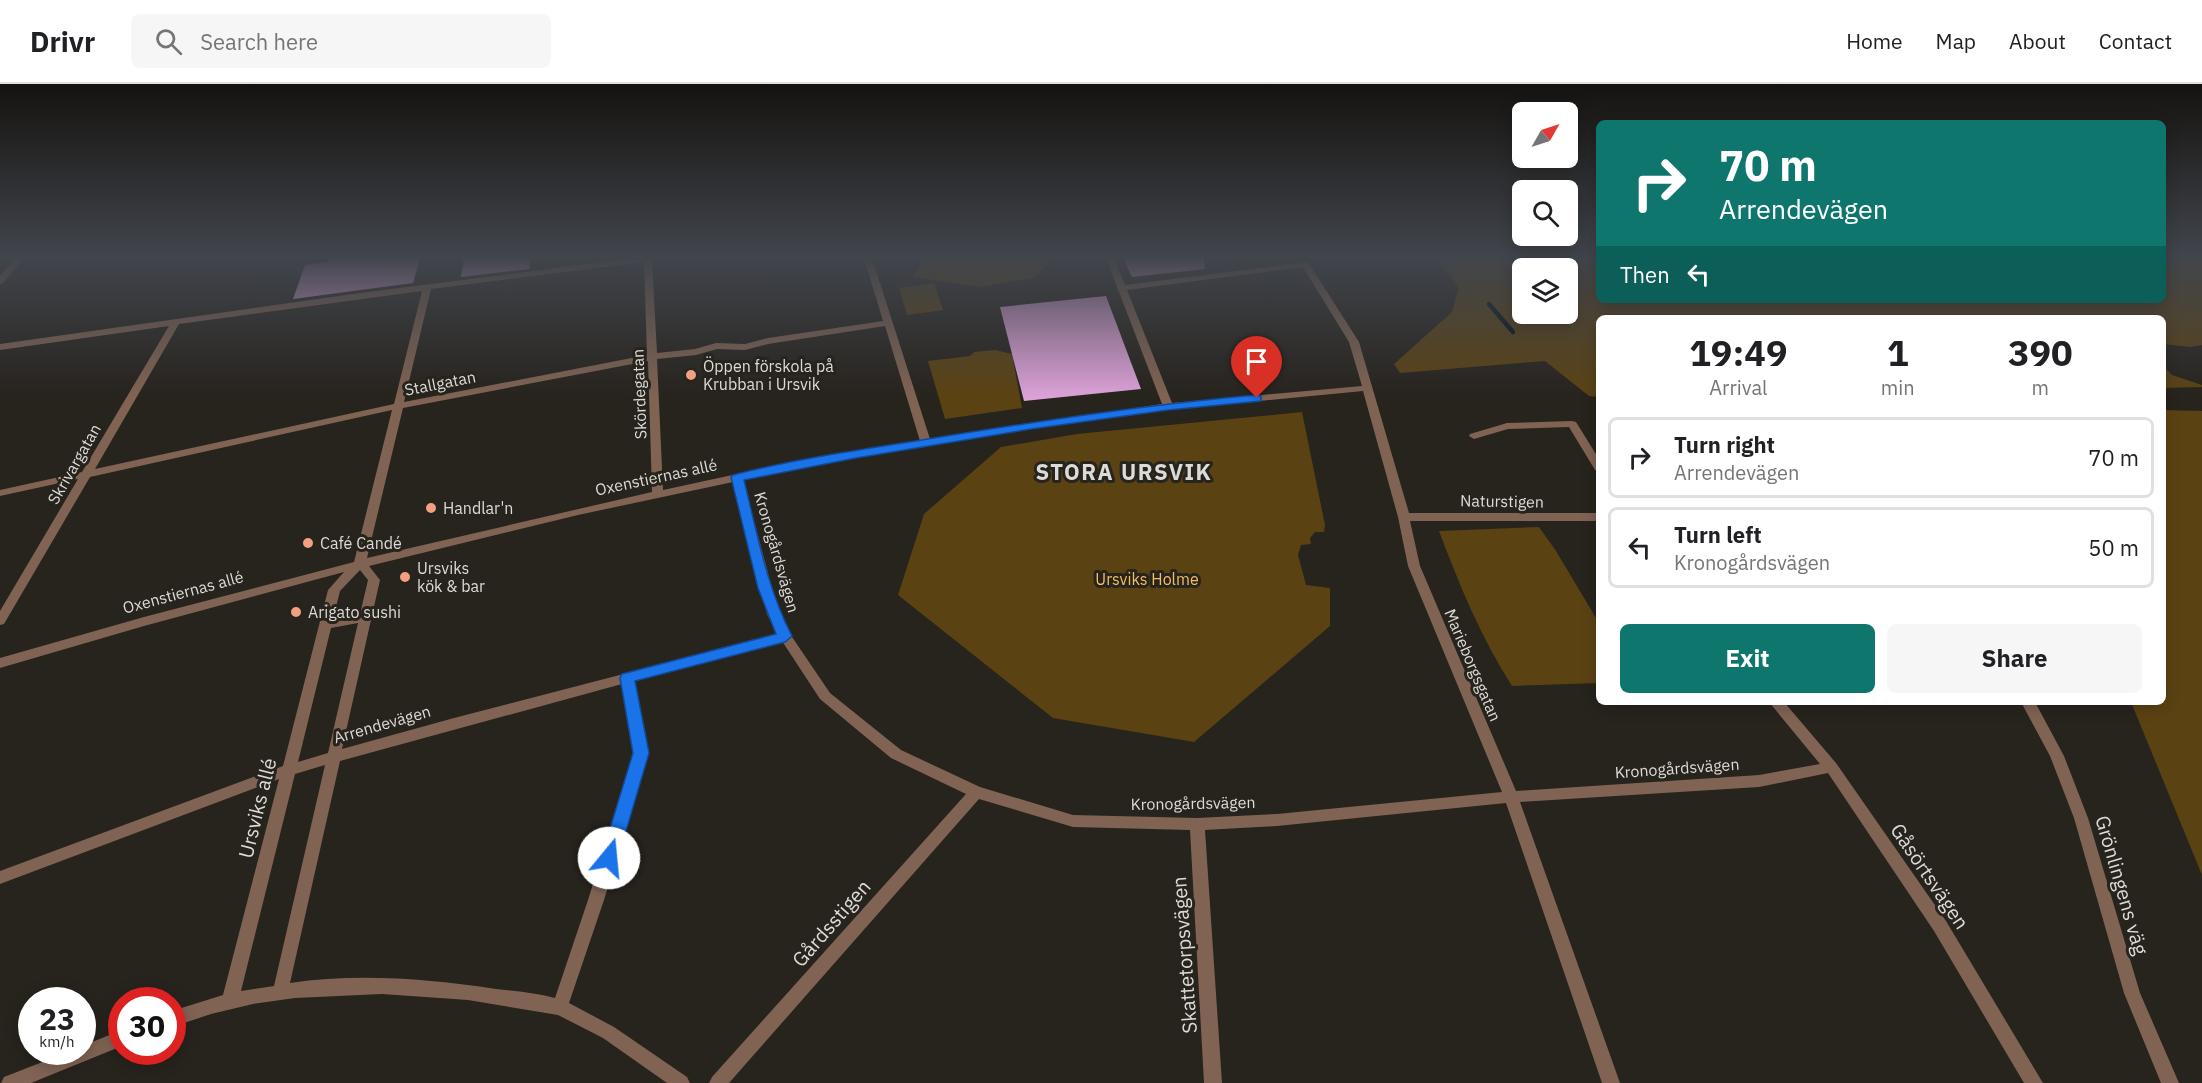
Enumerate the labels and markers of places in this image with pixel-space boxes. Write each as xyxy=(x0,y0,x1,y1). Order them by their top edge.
pin xyxy=(1231,336,1282,398)
place label: Öppen förskola på Krubban i Ursvik xyxy=(703,356,834,394)
marker: Öppen förskola på Krubban i Ursvik xyxy=(684,368,698,382)
place label: Handlar'n xyxy=(443,498,513,518)
marker: Handlar'n xyxy=(424,501,438,515)
place label: Café Candé xyxy=(320,533,402,553)
marker: Café Candé xyxy=(301,536,315,550)
place label: Ursviks kök & bar xyxy=(417,558,485,596)
marker: Ursviks kök & bar xyxy=(398,570,412,584)
place label: Arigato sushi xyxy=(308,602,401,622)
marker: Arigato sushi xyxy=(289,605,303,619)

